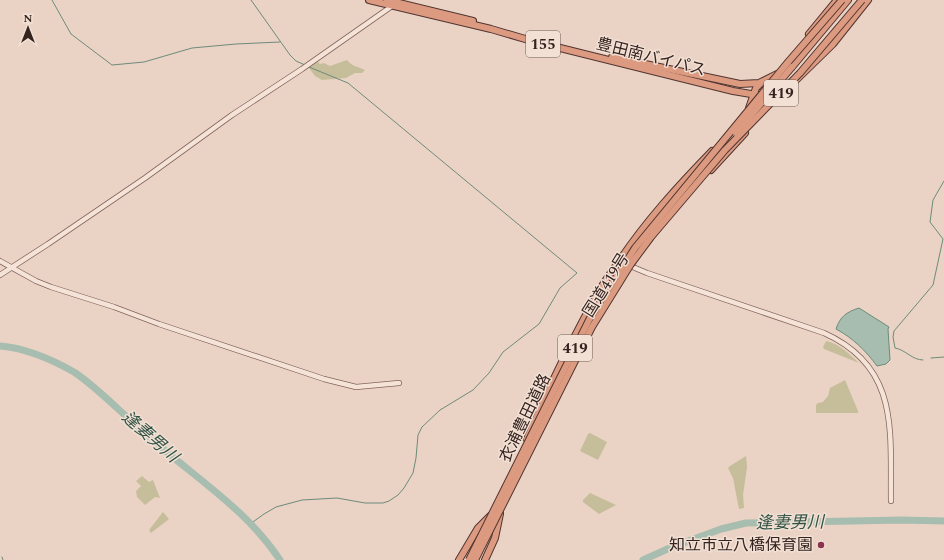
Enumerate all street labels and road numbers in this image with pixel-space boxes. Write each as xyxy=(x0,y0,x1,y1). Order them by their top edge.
road number: 155 xyxy=(526,31,560,57)
street label: 豊田南バイパス xyxy=(594,32,708,82)
road number: 419 xyxy=(764,80,798,106)
street label: 国道419号 xyxy=(577,248,635,322)
road number: 419 xyxy=(558,335,592,361)
street label: 衣浦豊田道路 xyxy=(493,370,557,466)

